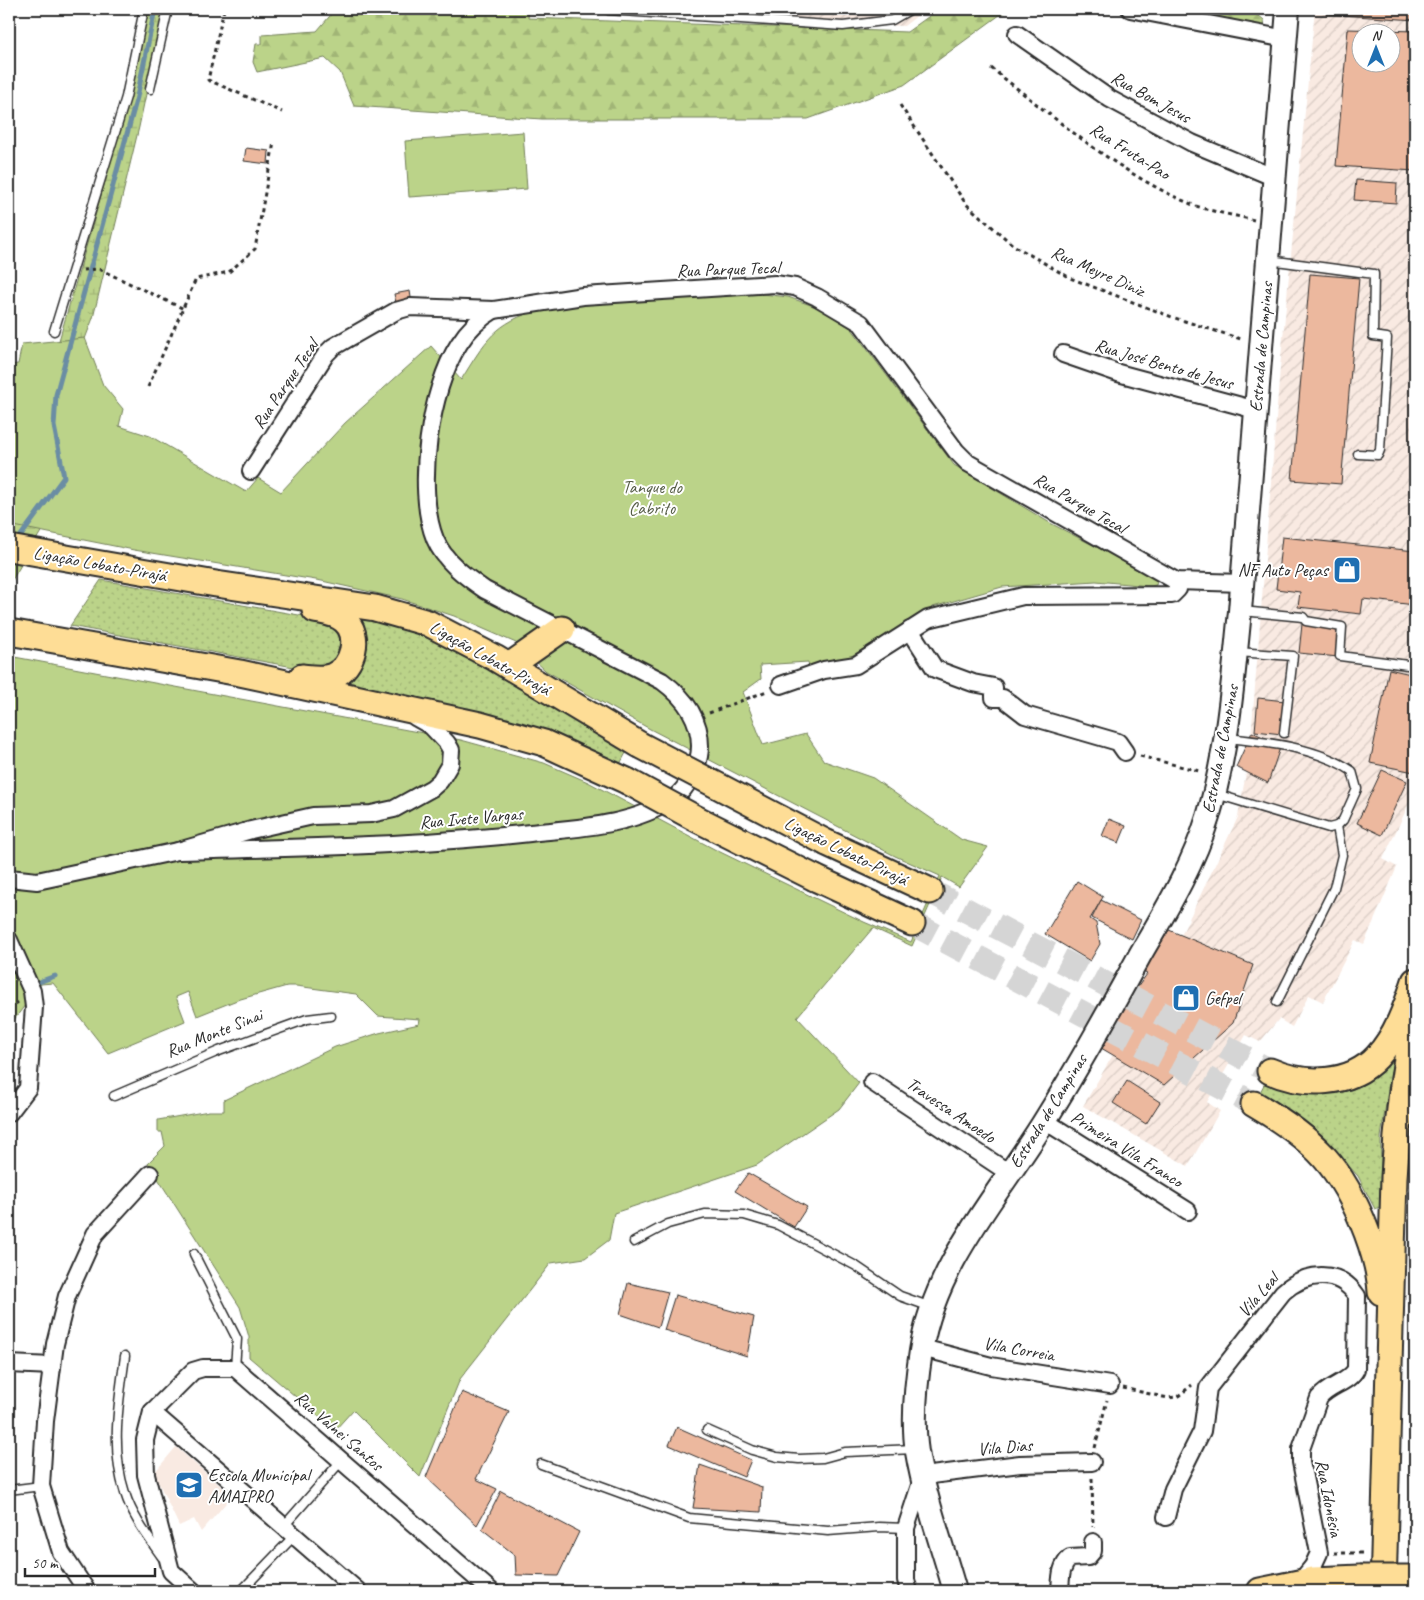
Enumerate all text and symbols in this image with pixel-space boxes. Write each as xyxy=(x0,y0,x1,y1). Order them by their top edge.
north arrow xyxy=(1352,22,1402,72)
text: N xyxy=(1372,27,1383,44)
street label: Rua Bom Jesus xyxy=(1107,66,1196,129)
street label: Rua Fruta-Pao xyxy=(1086,118,1175,185)
street label: Rua Meyre Diniz xyxy=(1048,241,1150,302)
street label: Rua Parque Tecal xyxy=(676,256,783,282)
street label: Estrada de Campinas xyxy=(1244,279,1278,413)
street label: Rua Parque Tecal xyxy=(247,333,325,433)
street label: Rua José Bento de Jesus xyxy=(1092,334,1238,395)
street label: Rua Parque Tecal xyxy=(1030,468,1133,540)
park label: Tanque do Cabrito xyxy=(622,476,683,519)
street label: Ligação Lobato-Pirajá xyxy=(32,542,170,587)
shop icon: NF Auto Peças xyxy=(1332,555,1362,585)
place label: NF Auto Peças xyxy=(1238,559,1330,581)
street label: Ligação Lobato-Pirajá xyxy=(426,616,556,701)
street label: Estrada de Campinas xyxy=(1197,681,1244,815)
street label: Rua Ivete Vargas xyxy=(418,802,525,833)
street label: Ligação Lobato-Pirajá xyxy=(781,812,913,891)
shop icon: Gefpel xyxy=(1171,983,1201,1013)
place label: Gefpel xyxy=(1205,987,1244,1009)
street label: Rua Monte Sinai xyxy=(163,1003,268,1062)
street label: Estrada de Campinas xyxy=(1004,1048,1093,1172)
street label: Travessa Amoedo xyxy=(902,1072,1001,1149)
street label: Primeira Vila Franco xyxy=(1067,1106,1188,1193)
street label: Vila Leal xyxy=(1233,1266,1285,1322)
street label: Vila Correia xyxy=(982,1332,1058,1366)
street label: Rua Valnei Santos xyxy=(290,1387,389,1477)
street label: Vila Dias xyxy=(977,1434,1035,1460)
street label: Rua Idonêsia xyxy=(1311,1457,1348,1540)
place label: Escola Municípal AMAIPRO xyxy=(208,1464,312,1507)
school or university icon: Escola Municípal AMAIPRO xyxy=(174,1470,204,1500)
scale bar xyxy=(25,1545,155,1577)
text: 50 m xyxy=(32,1554,59,1573)

